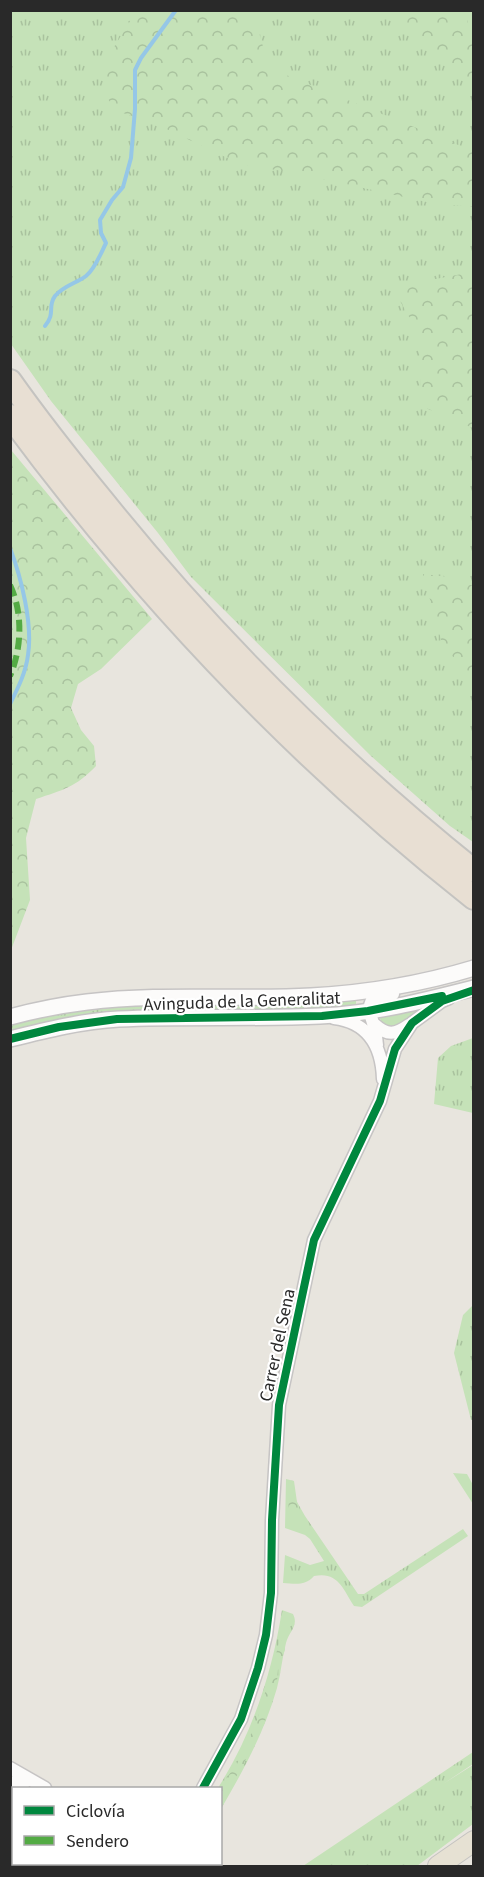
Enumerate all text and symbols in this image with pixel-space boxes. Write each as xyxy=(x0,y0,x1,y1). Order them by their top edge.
street label: Avinguda de la Generalitat xyxy=(143,986,341,1017)
street label: Carrer del Sena xyxy=(253,1286,302,1404)
legend xyxy=(12,1787,222,1865)
text: Ciclovía xyxy=(66,1799,125,1824)
text: Sendero xyxy=(66,1829,129,1854)

